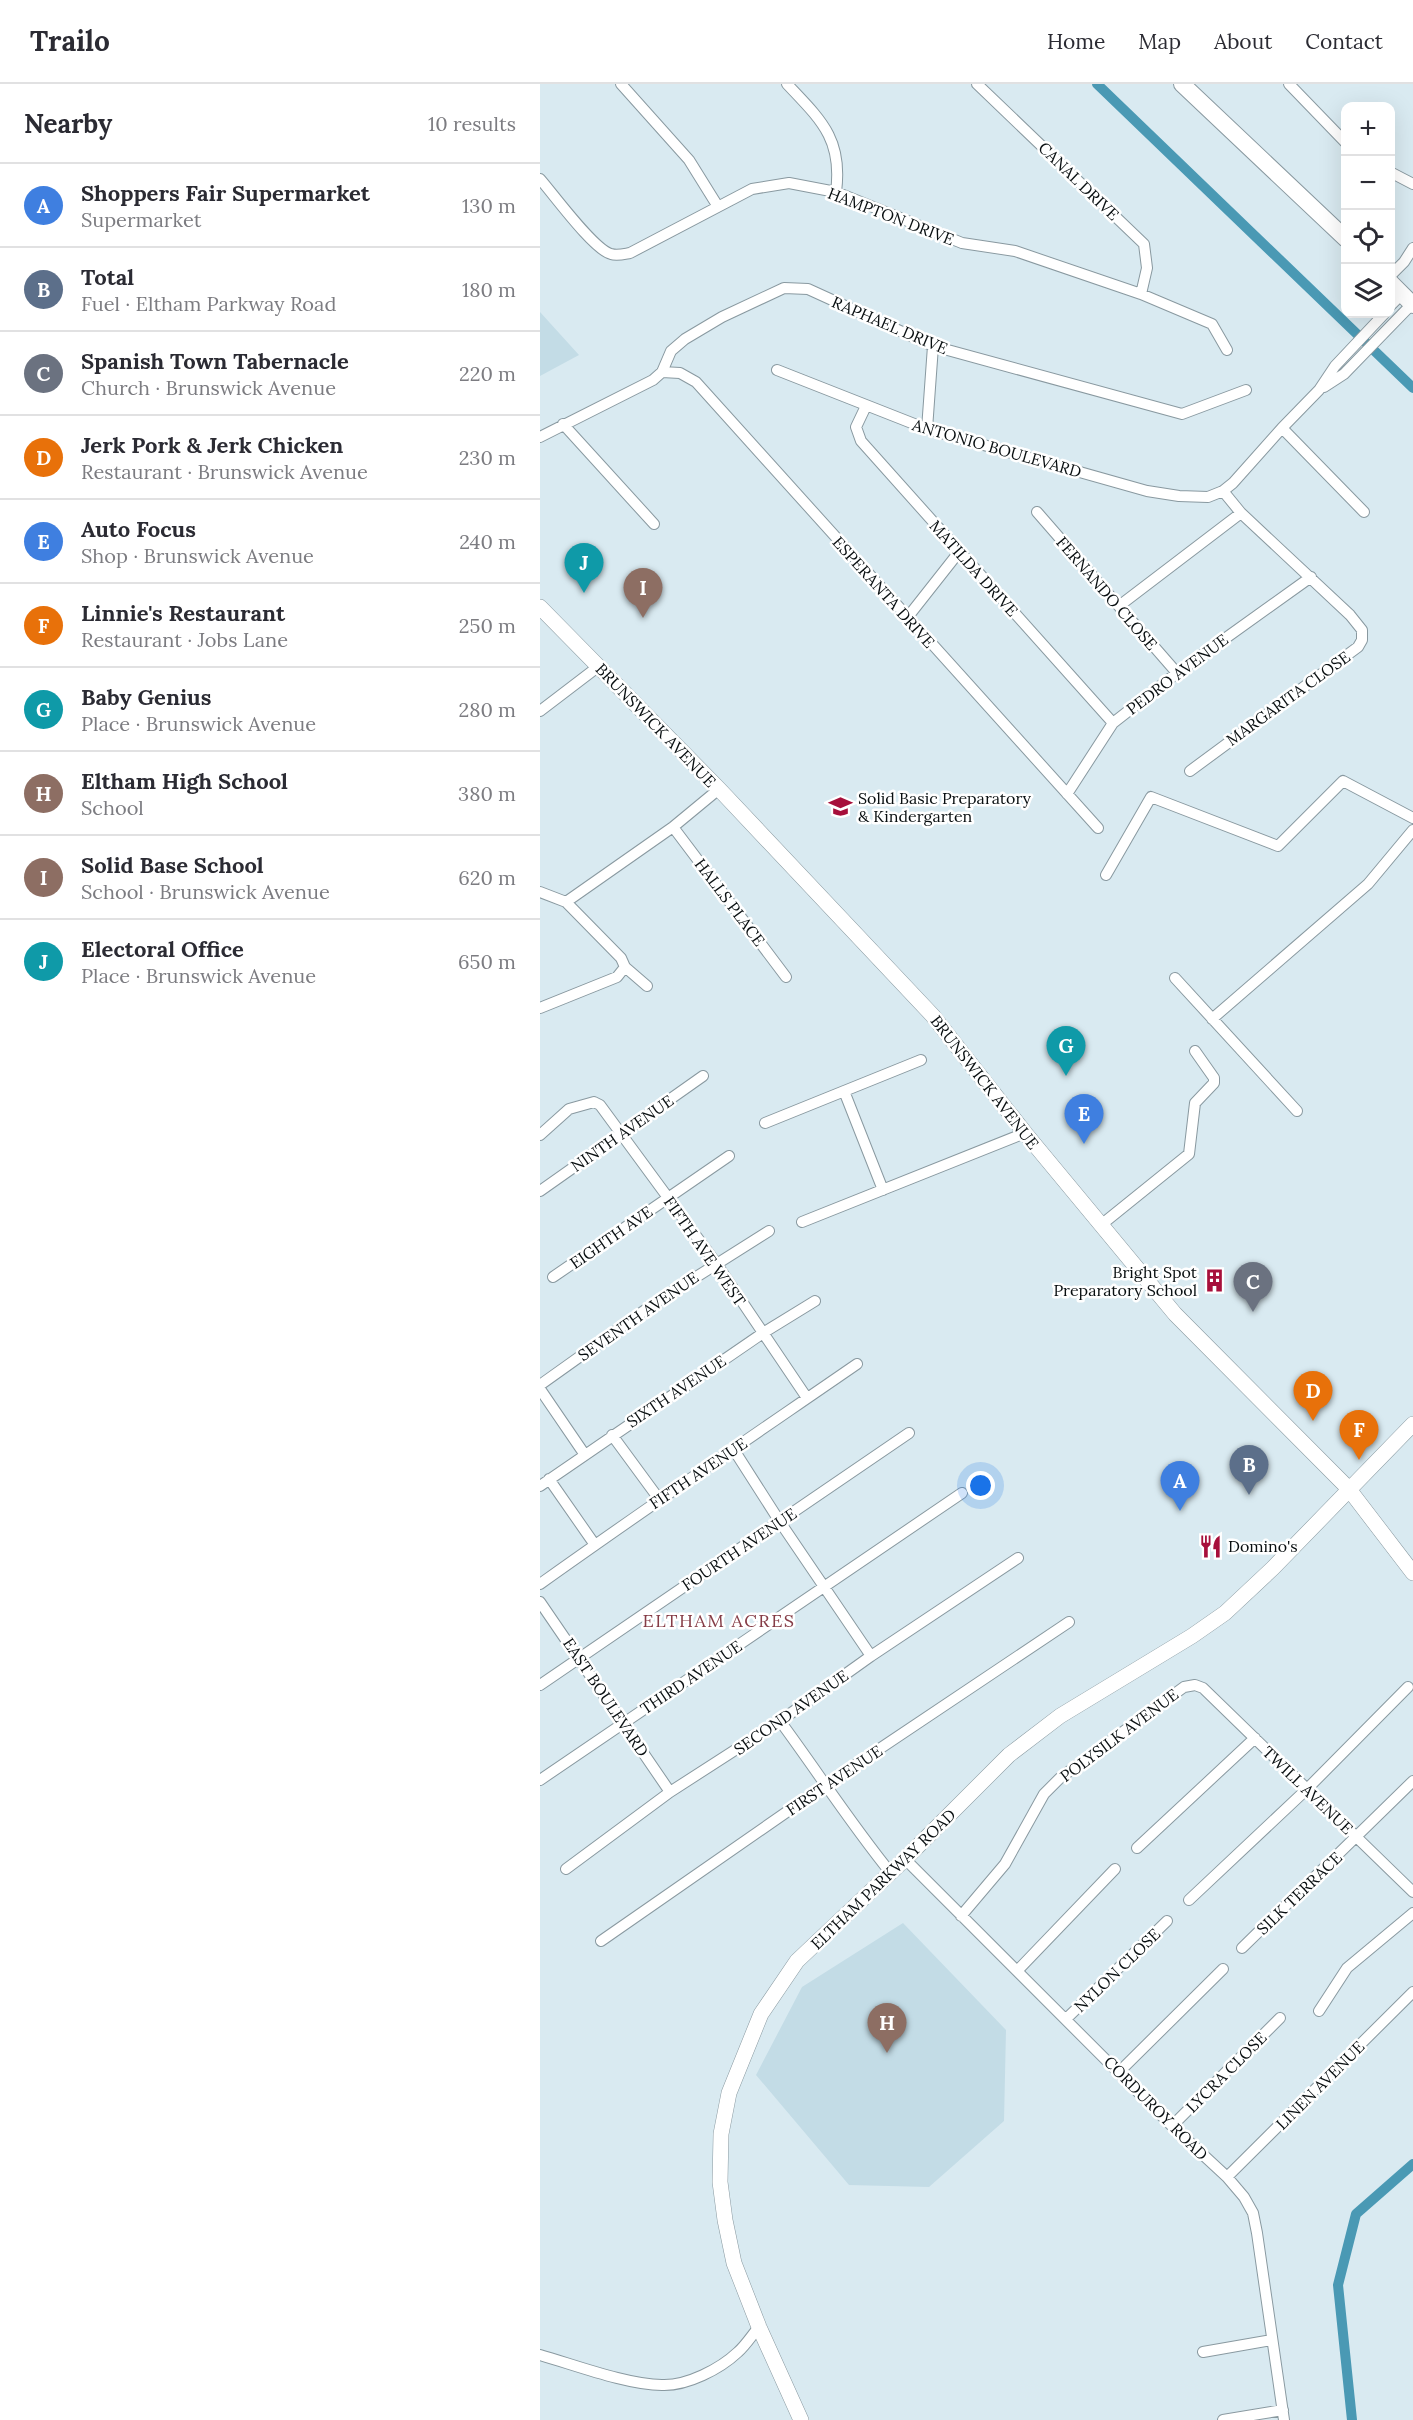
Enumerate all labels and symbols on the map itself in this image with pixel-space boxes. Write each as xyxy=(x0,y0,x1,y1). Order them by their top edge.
street label: CANAL DRIVE xyxy=(1035,138,1123,224)
street label: HAMPTON DRIVE xyxy=(825,183,957,249)
street label: RAPHAEL DRIVE xyxy=(829,292,951,358)
street label: ANTONIO BOULEVARD xyxy=(909,414,1084,482)
street label: MATILDA DRIVE xyxy=(926,516,1022,620)
street label: ESPERANTA DRIVE xyxy=(829,532,939,652)
street label: FERNANDO CLOSE xyxy=(1052,532,1162,654)
pin: J xyxy=(564,544,603,593)
pin: I xyxy=(624,568,662,618)
street label: PEDRO AVENUE xyxy=(1122,629,1232,719)
street label: MARGARITA CLOSE xyxy=(1222,646,1354,750)
street label: BRUNSWICK AVENUE xyxy=(592,659,720,791)
place label: Solid Basic Preparatory & Kindergarten xyxy=(858,788,1032,826)
school or university icon: Solid Basic Preparatory & Kindergarten xyxy=(827,794,853,820)
street label: HALLS PLACE xyxy=(691,854,769,950)
street label: BRUNSWICK AVENUE xyxy=(926,1011,1044,1153)
pin: G xyxy=(1046,1026,1086,1076)
street label: NINTH AVENUE xyxy=(567,1090,677,1176)
pin: E xyxy=(1064,1094,1104,1144)
street label: FIFTH AVE WEST xyxy=(660,1192,750,1310)
street label: EIGHTH AVE xyxy=(566,1201,656,1273)
place label: Bright Spot Preparatory School xyxy=(1053,1262,1198,1300)
pin: C xyxy=(1234,1262,1272,1312)
street label: SEVENTH AVENUE xyxy=(574,1267,702,1365)
building icon: Bright Spot Preparatory School xyxy=(1202,1268,1228,1294)
street label: SIXTH AVENUE xyxy=(622,1350,730,1432)
pin: D xyxy=(1294,1372,1332,1421)
pin: F xyxy=(1340,1410,1378,1460)
street label: FIFTH AVENUE xyxy=(645,1433,751,1513)
pin: B xyxy=(1230,1446,1268,1495)
pin: A xyxy=(1160,1462,1200,1511)
your location xyxy=(966,1471,995,1500)
street label: FOURTH AVENUE xyxy=(678,1503,800,1595)
restaurant icon: Domino's xyxy=(1197,1533,1223,1559)
place label: Domino's xyxy=(1228,1536,1298,1556)
district label: ELTHAM ACRES xyxy=(642,1609,796,1632)
street label: EAST BOULEVARD xyxy=(559,1634,653,1760)
street label: THIRD AVENUE xyxy=(636,1636,746,1718)
street label: SECOND AVENUE xyxy=(730,1665,852,1759)
street label: POLYSILK AVENUE xyxy=(1056,1684,1182,1786)
street label: FIRST AVENUE xyxy=(782,1740,886,1820)
street label: TWILL AVENUE xyxy=(1259,1742,1357,1838)
street label: ELTHAM PARKWAY ROAD xyxy=(806,1805,960,1953)
street label: SILK TERRACE xyxy=(1252,1847,1346,1939)
street label: NYLON CLOSE xyxy=(1070,1924,1164,2016)
pin: H xyxy=(868,2004,906,2053)
street label: LYCRA CLOSE xyxy=(1181,2027,1271,2117)
street label: LINEN AVENUE xyxy=(1272,2036,1369,2133)
street label: CORDUROY ROAD xyxy=(1100,2052,1212,2164)

